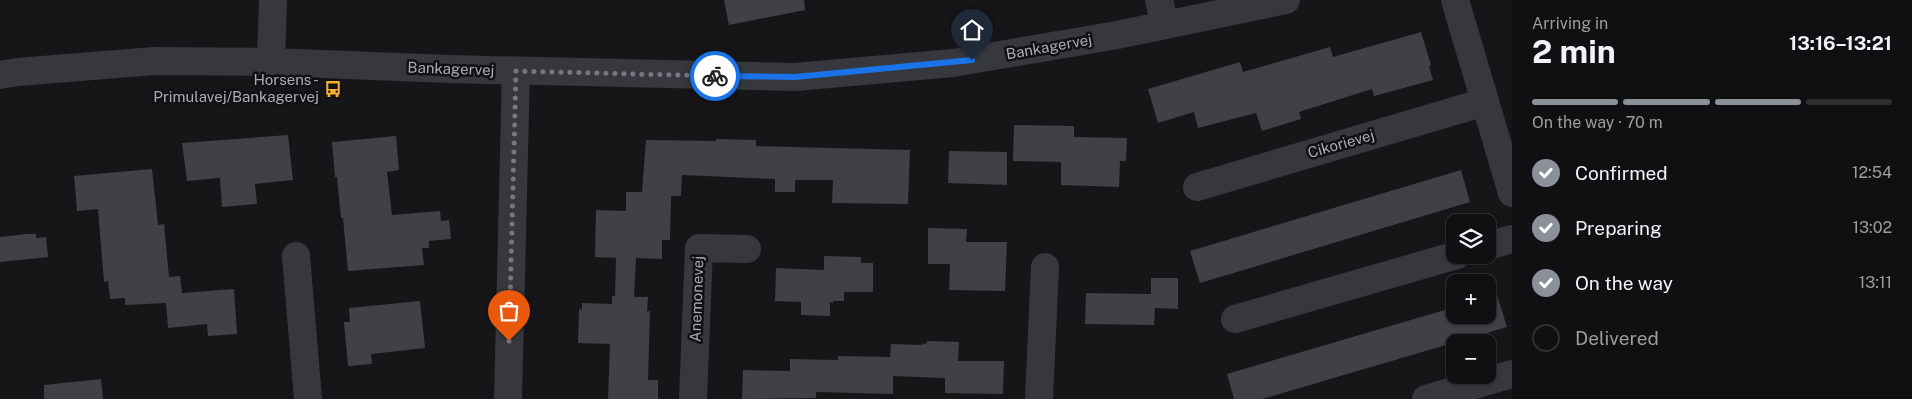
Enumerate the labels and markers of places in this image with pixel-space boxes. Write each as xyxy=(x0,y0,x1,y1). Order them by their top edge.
pin xyxy=(951,9,993,60)
place label: Horsens - Primulavej/Bankagervej xyxy=(153,71,319,105)
bus stop icon: Horsens - Primulavej/Bankagervej xyxy=(323,79,343,99)
pin xyxy=(488,290,530,341)

